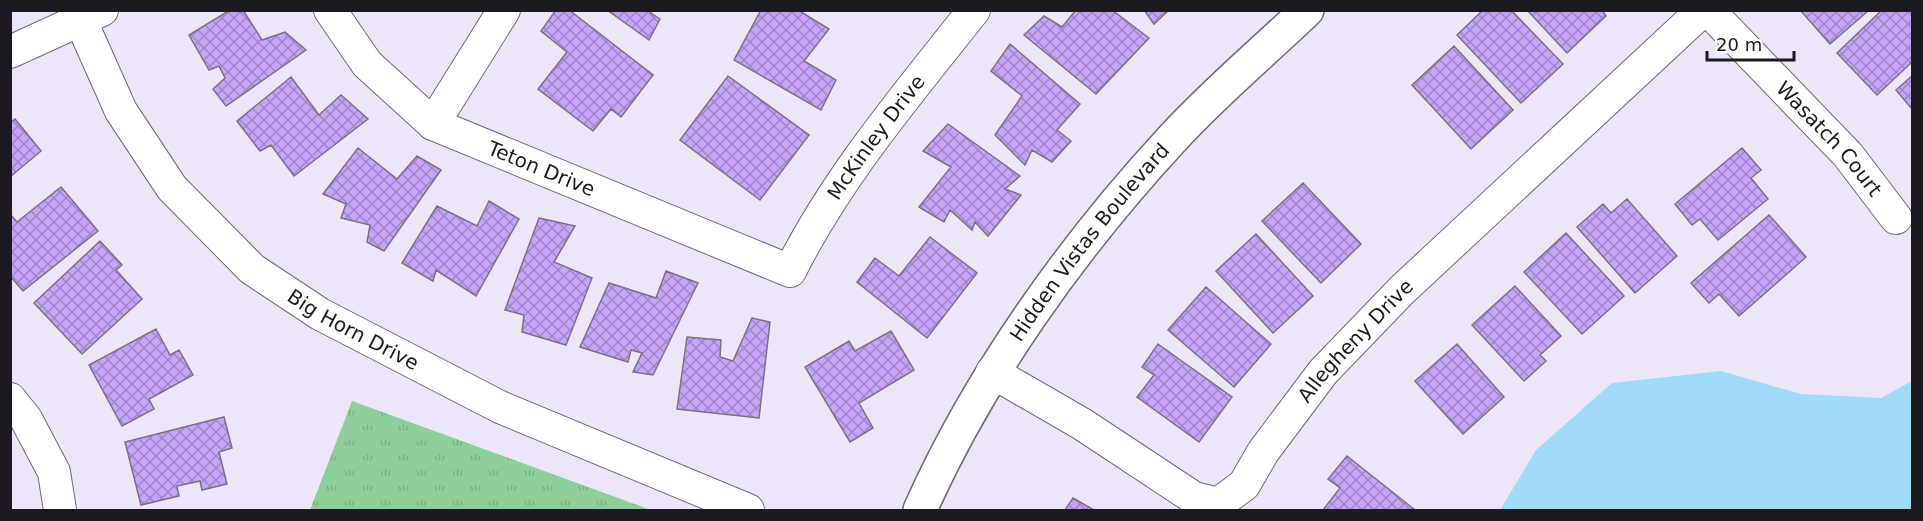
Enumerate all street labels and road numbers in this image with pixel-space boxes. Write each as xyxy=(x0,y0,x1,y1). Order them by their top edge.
street label: McKinley Drive xyxy=(822,70,930,204)
street label: Wasatch Court xyxy=(1771,76,1887,201)
street label: Teton Drive xyxy=(483,136,599,201)
street label: Hidden Vistas Boulevard xyxy=(1005,138,1174,346)
street label: Allegheny Drive xyxy=(1293,274,1418,407)
street label: Big Horn Drive xyxy=(283,284,423,375)

